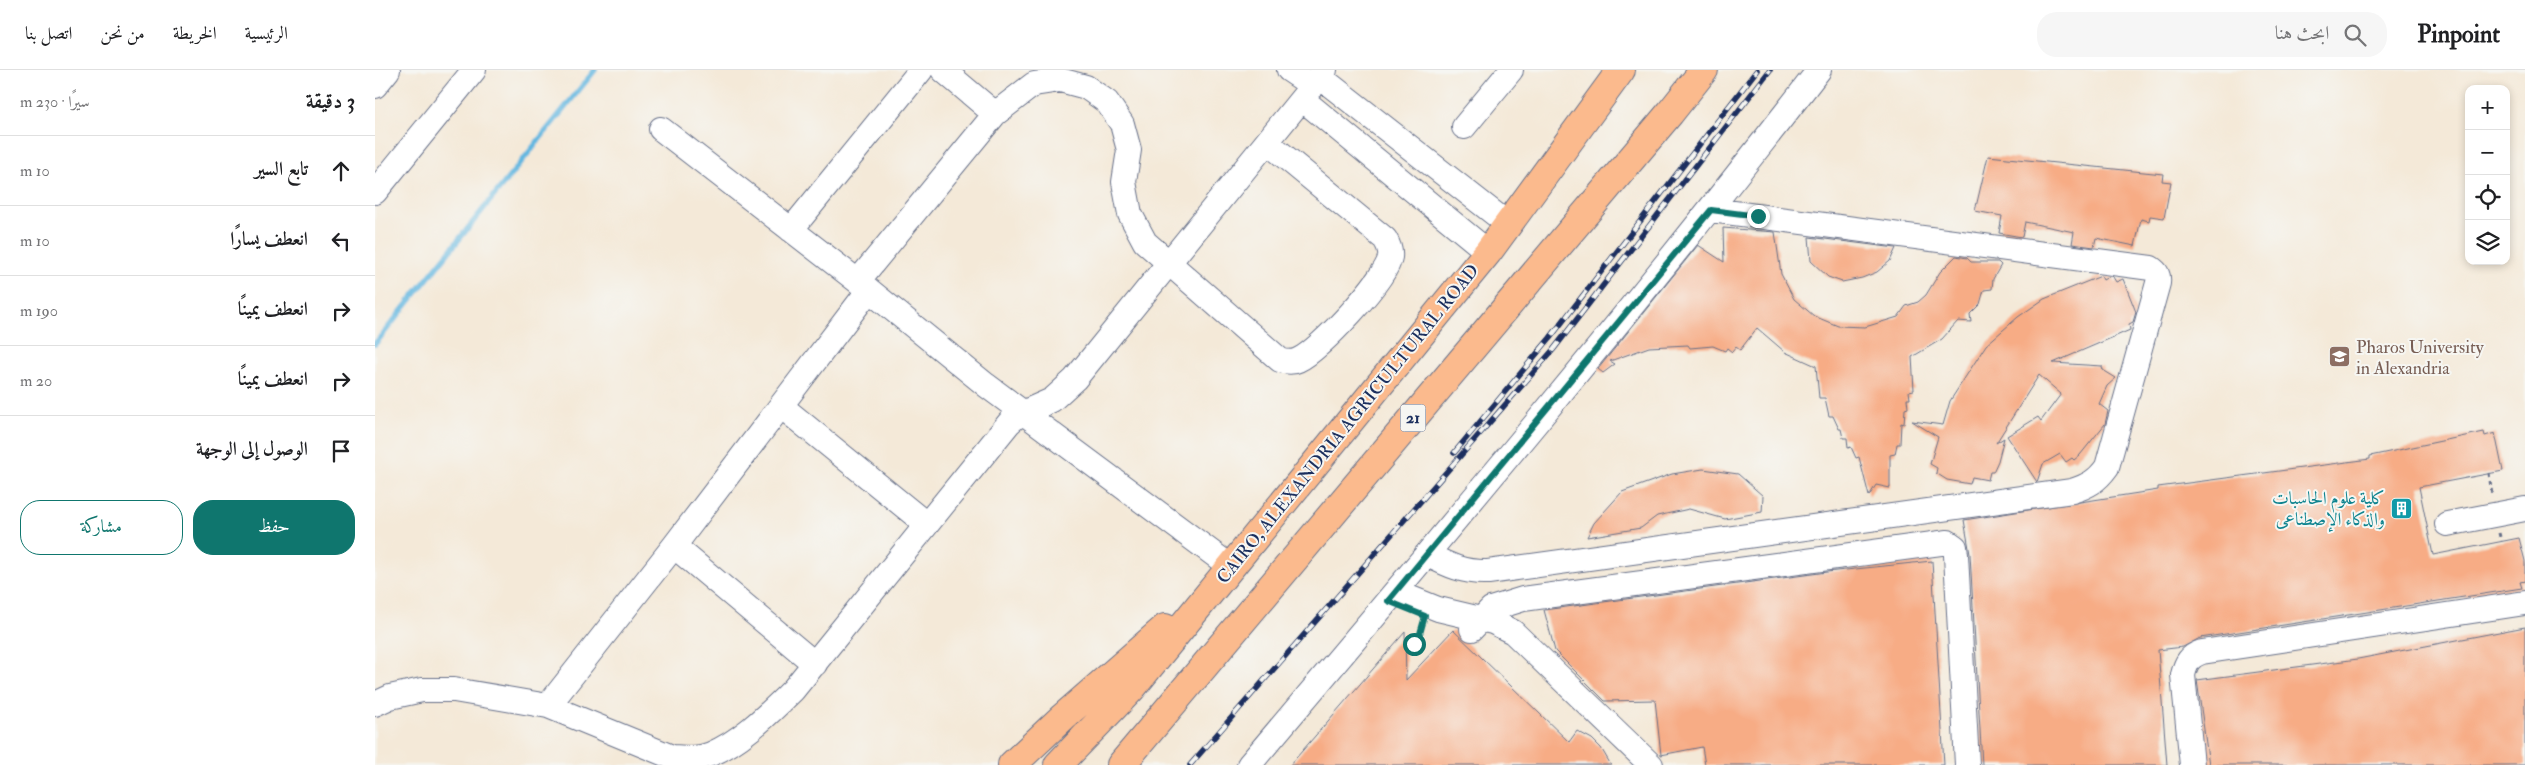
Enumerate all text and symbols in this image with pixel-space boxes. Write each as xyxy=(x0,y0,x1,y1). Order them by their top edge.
search box xyxy=(2037,12,2387,57)
text: Pinpoint xyxy=(2417,19,2500,50)
text: ابحث هنا xyxy=(2275,21,2329,45)
icon: search xyxy=(2341,21,2369,49)
text: اتصل بنا xyxy=(25,22,72,45)
text: من نحن xyxy=(100,22,145,45)
text: الخريطة xyxy=(173,22,217,45)
text: الرئيسية xyxy=(245,22,288,45)
map controls xyxy=(2465,85,2510,265)
button: + xyxy=(2465,85,2510,130)
text: 3 دقيقة xyxy=(306,88,355,115)
text: سيرًا · 230 m xyxy=(20,92,89,112)
button: − xyxy=(2465,130,2510,175)
text: تابع السير xyxy=(254,157,308,181)
icon: ahead xyxy=(327,157,355,185)
text: 10 m xyxy=(20,161,50,181)
button: locate xyxy=(2465,175,2510,220)
route end xyxy=(1747,205,1770,228)
button: layers xyxy=(2465,220,2510,265)
text: انعطف يسارًا xyxy=(230,227,308,251)
icon: left xyxy=(327,227,355,255)
text: 10 m xyxy=(20,231,50,251)
street label: CAIRO, ALEXANDRIA AGRICULTURAL ROAD xyxy=(1212,260,1484,588)
text: انعطف يمينًا xyxy=(238,297,308,321)
icon: right xyxy=(327,297,355,325)
text: 190 m xyxy=(20,301,58,321)
place label: Pharos University in Alexandria xyxy=(2356,336,2485,380)
school or university icon: Pharos University in Alexandria xyxy=(2328,345,2352,369)
text: انعطف يمينًا xyxy=(238,367,308,391)
icon: right xyxy=(327,367,355,395)
text: 20 m xyxy=(20,371,52,391)
road number: 21 xyxy=(1401,404,1425,432)
text: الوصول إلى الوجهة xyxy=(196,437,308,461)
icon: arrive xyxy=(327,437,355,465)
place label: كلية علوم الحاسبات والذكاء الإصطناعى xyxy=(2272,487,2385,532)
building icon: كلية علوم الحاسبات والذكاء الإصطناعى xyxy=(2389,496,2413,520)
button: مشاركة xyxy=(20,500,183,555)
button: حفظ xyxy=(193,500,355,555)
route start xyxy=(1403,633,1426,656)

